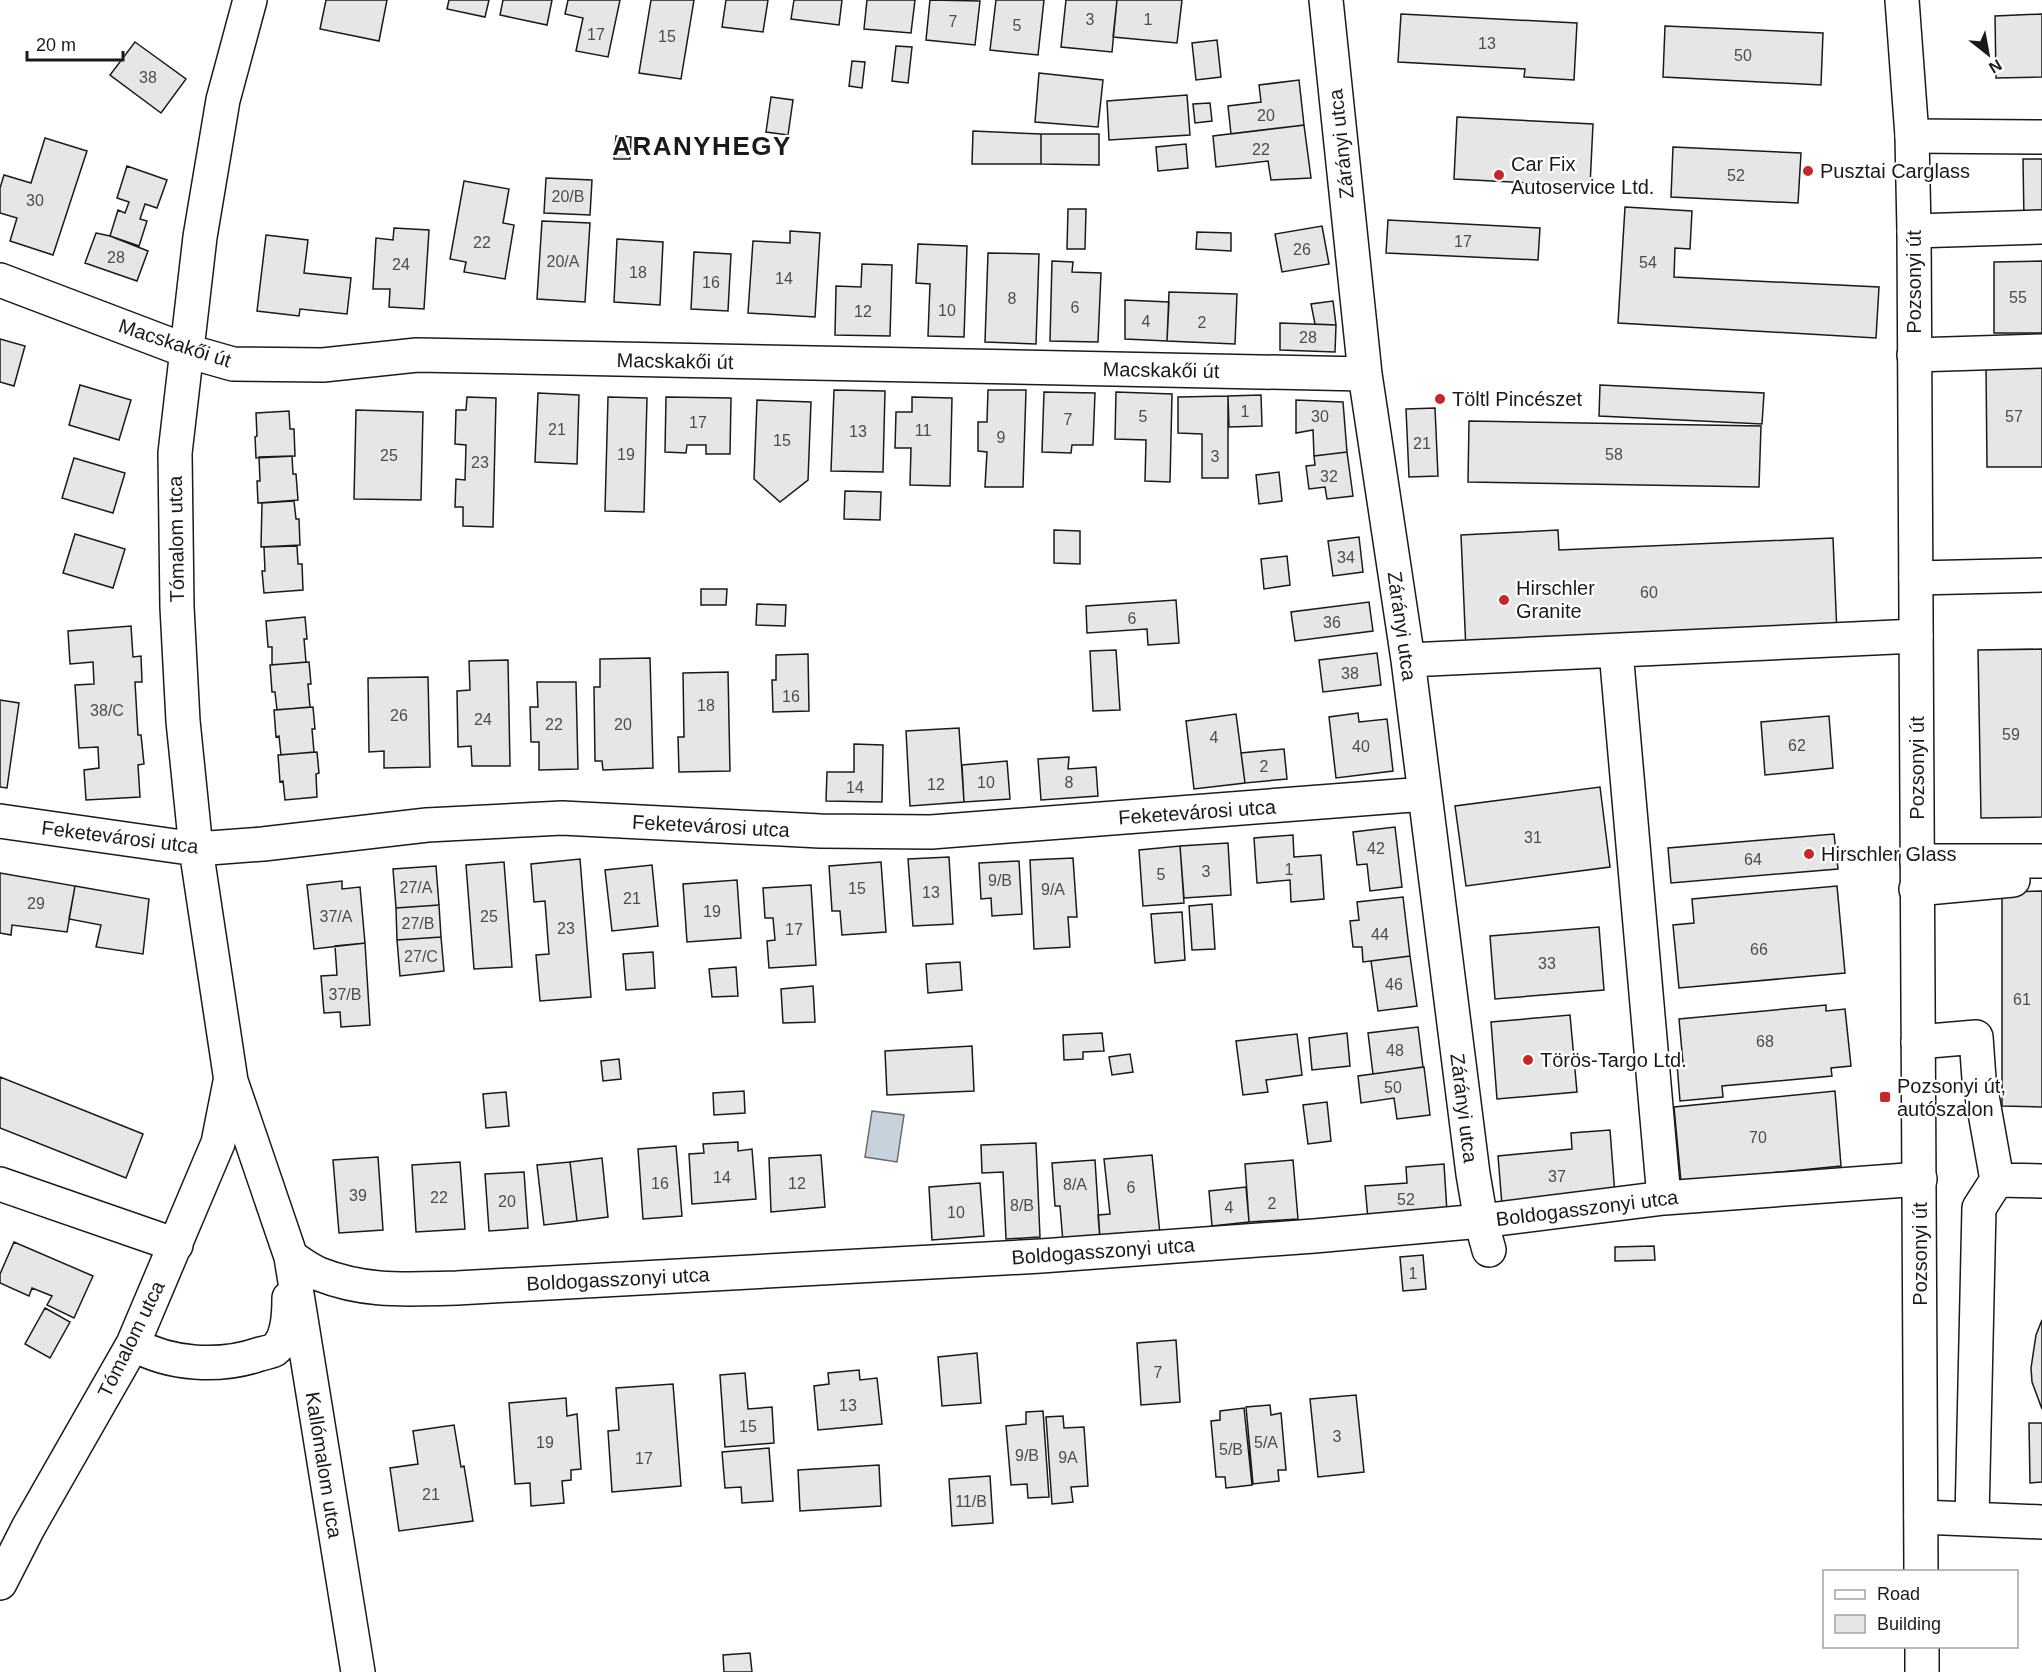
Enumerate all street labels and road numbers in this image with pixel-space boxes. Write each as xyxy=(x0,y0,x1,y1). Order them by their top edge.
street label: Zárányi utca xyxy=(1324,87,1358,200)
street label: Pozsonyi út xyxy=(1903,230,1925,334)
street label: Macskakői út xyxy=(116,315,234,372)
street label: Macskakői út xyxy=(616,349,734,373)
street label: Macskakői út xyxy=(1102,358,1220,382)
street label: Tómalom utca xyxy=(164,475,188,603)
street label: Zárányi utca xyxy=(1383,570,1421,683)
street label: Pozsonyi út xyxy=(1906,716,1928,820)
street label: Feketevárosi utca xyxy=(1117,795,1277,828)
street label: Feketevárosi utca xyxy=(632,811,791,841)
street label: Feketevárosi utca xyxy=(40,816,201,858)
street label: Zárányi utca xyxy=(1446,1052,1482,1165)
street label: Boldogasszonyi utca xyxy=(1495,1186,1680,1230)
street label: Pozsonyi út xyxy=(1909,1202,1931,1306)
street label: Boldogasszonyi utca xyxy=(1011,1234,1196,1268)
street label: Boldogasszonyi utca xyxy=(526,1263,711,1295)
street label: Tómalom utca xyxy=(93,1276,169,1401)
street label: Kallómalom utca xyxy=(302,1390,347,1541)

